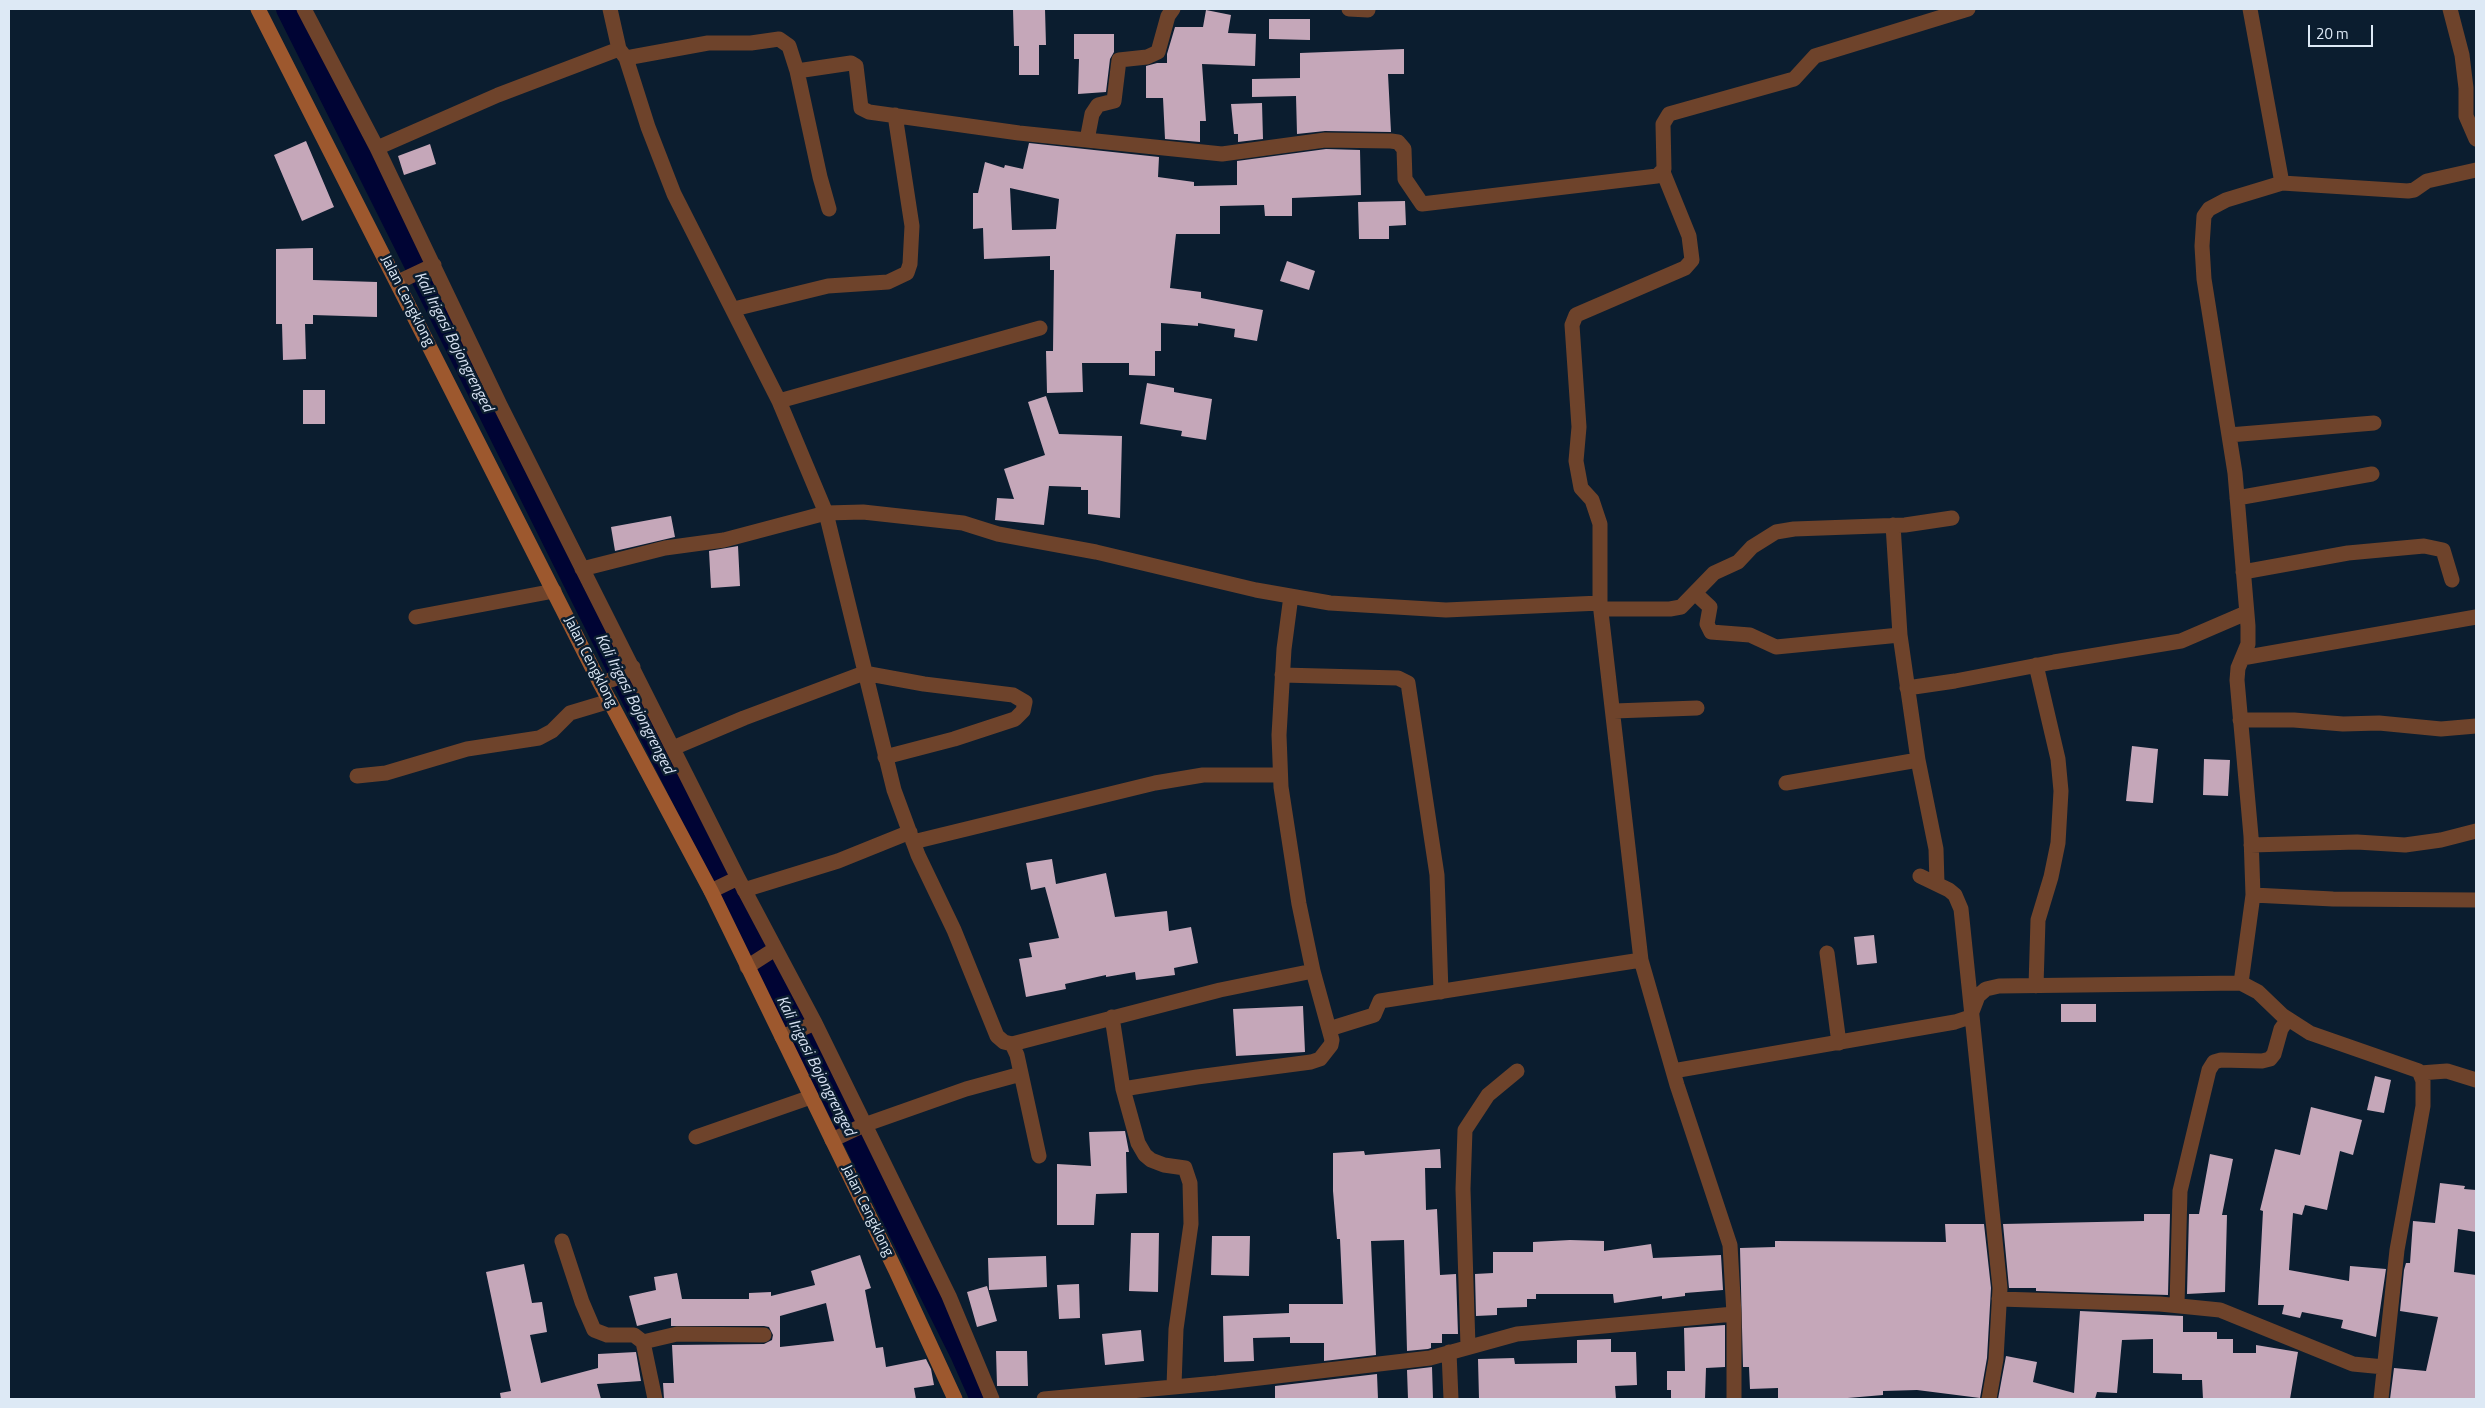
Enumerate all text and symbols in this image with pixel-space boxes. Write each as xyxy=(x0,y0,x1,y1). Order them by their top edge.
scale bar xyxy=(2310,15,2375,47)
text: 20 m xyxy=(2316,22,2349,45)
street label: Jalan Cengklong xyxy=(376,252,438,350)
water label: Kali Irigasi Bojongrenged xyxy=(409,269,497,415)
street label: Jalan Cengklong xyxy=(559,613,621,711)
water label: Kali Irigasi Bojongrenged xyxy=(590,631,678,777)
water label: Kali Irigasi Bojongrenged xyxy=(771,993,859,1139)
street label: Jalan Cengklong xyxy=(837,1162,897,1260)

